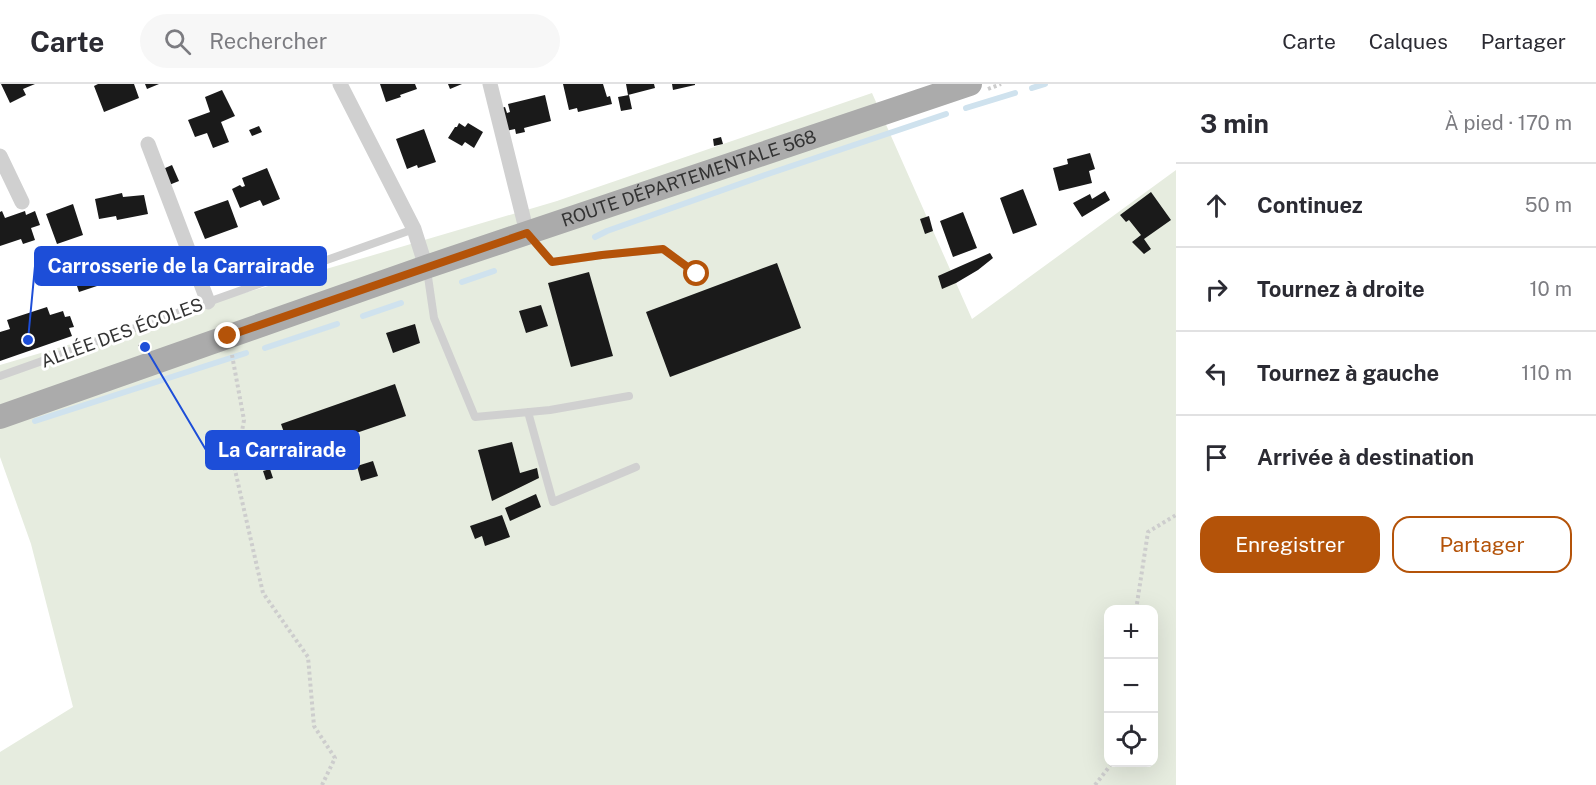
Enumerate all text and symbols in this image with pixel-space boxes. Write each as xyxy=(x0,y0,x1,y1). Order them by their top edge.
search box xyxy=(140,14,560,68)
text: Carte xyxy=(30,25,104,58)
icon: search xyxy=(161,25,194,58)
text: Rechercher xyxy=(209,28,327,54)
text: Carte xyxy=(1282,29,1336,54)
text: Calques xyxy=(1369,29,1448,54)
text: Partager xyxy=(1481,29,1566,54)
text: 3 min xyxy=(1200,108,1269,139)
text: À pied · 170 m xyxy=(1444,111,1572,135)
street label: ROUTE DÉPARTEMENTALE 568 xyxy=(559,125,819,231)
icon: ahead xyxy=(1200,189,1233,222)
text: Continuez xyxy=(1257,192,1363,218)
text: 50 m xyxy=(1525,193,1572,217)
callout: Carrosserie de la Carrairade xyxy=(35,247,326,285)
text: Carrosserie de la Carrairade xyxy=(47,254,315,278)
route start xyxy=(683,260,709,286)
icon: right xyxy=(1200,273,1233,306)
text: Tournez à droite xyxy=(1257,276,1425,302)
text: 10 m xyxy=(1529,277,1572,301)
street label: ALLÉE DES ÉCOLES xyxy=(38,292,206,372)
route end xyxy=(214,322,240,348)
icon: left xyxy=(1200,357,1233,390)
text: Tournez à gauche xyxy=(1257,360,1439,386)
text: 110 m xyxy=(1521,361,1572,385)
callout: La Carrairade xyxy=(206,431,359,469)
text: La Carrairade xyxy=(218,438,346,462)
icon: arrive xyxy=(1200,441,1233,474)
text: Arrivée à destination xyxy=(1257,444,1474,470)
button: Enregistrer xyxy=(1200,516,1380,573)
button: Partager xyxy=(1392,516,1572,573)
map controls xyxy=(1104,605,1158,767)
button: + xyxy=(1104,605,1158,659)
button: − xyxy=(1104,659,1158,713)
button: locate xyxy=(1104,713,1158,767)

